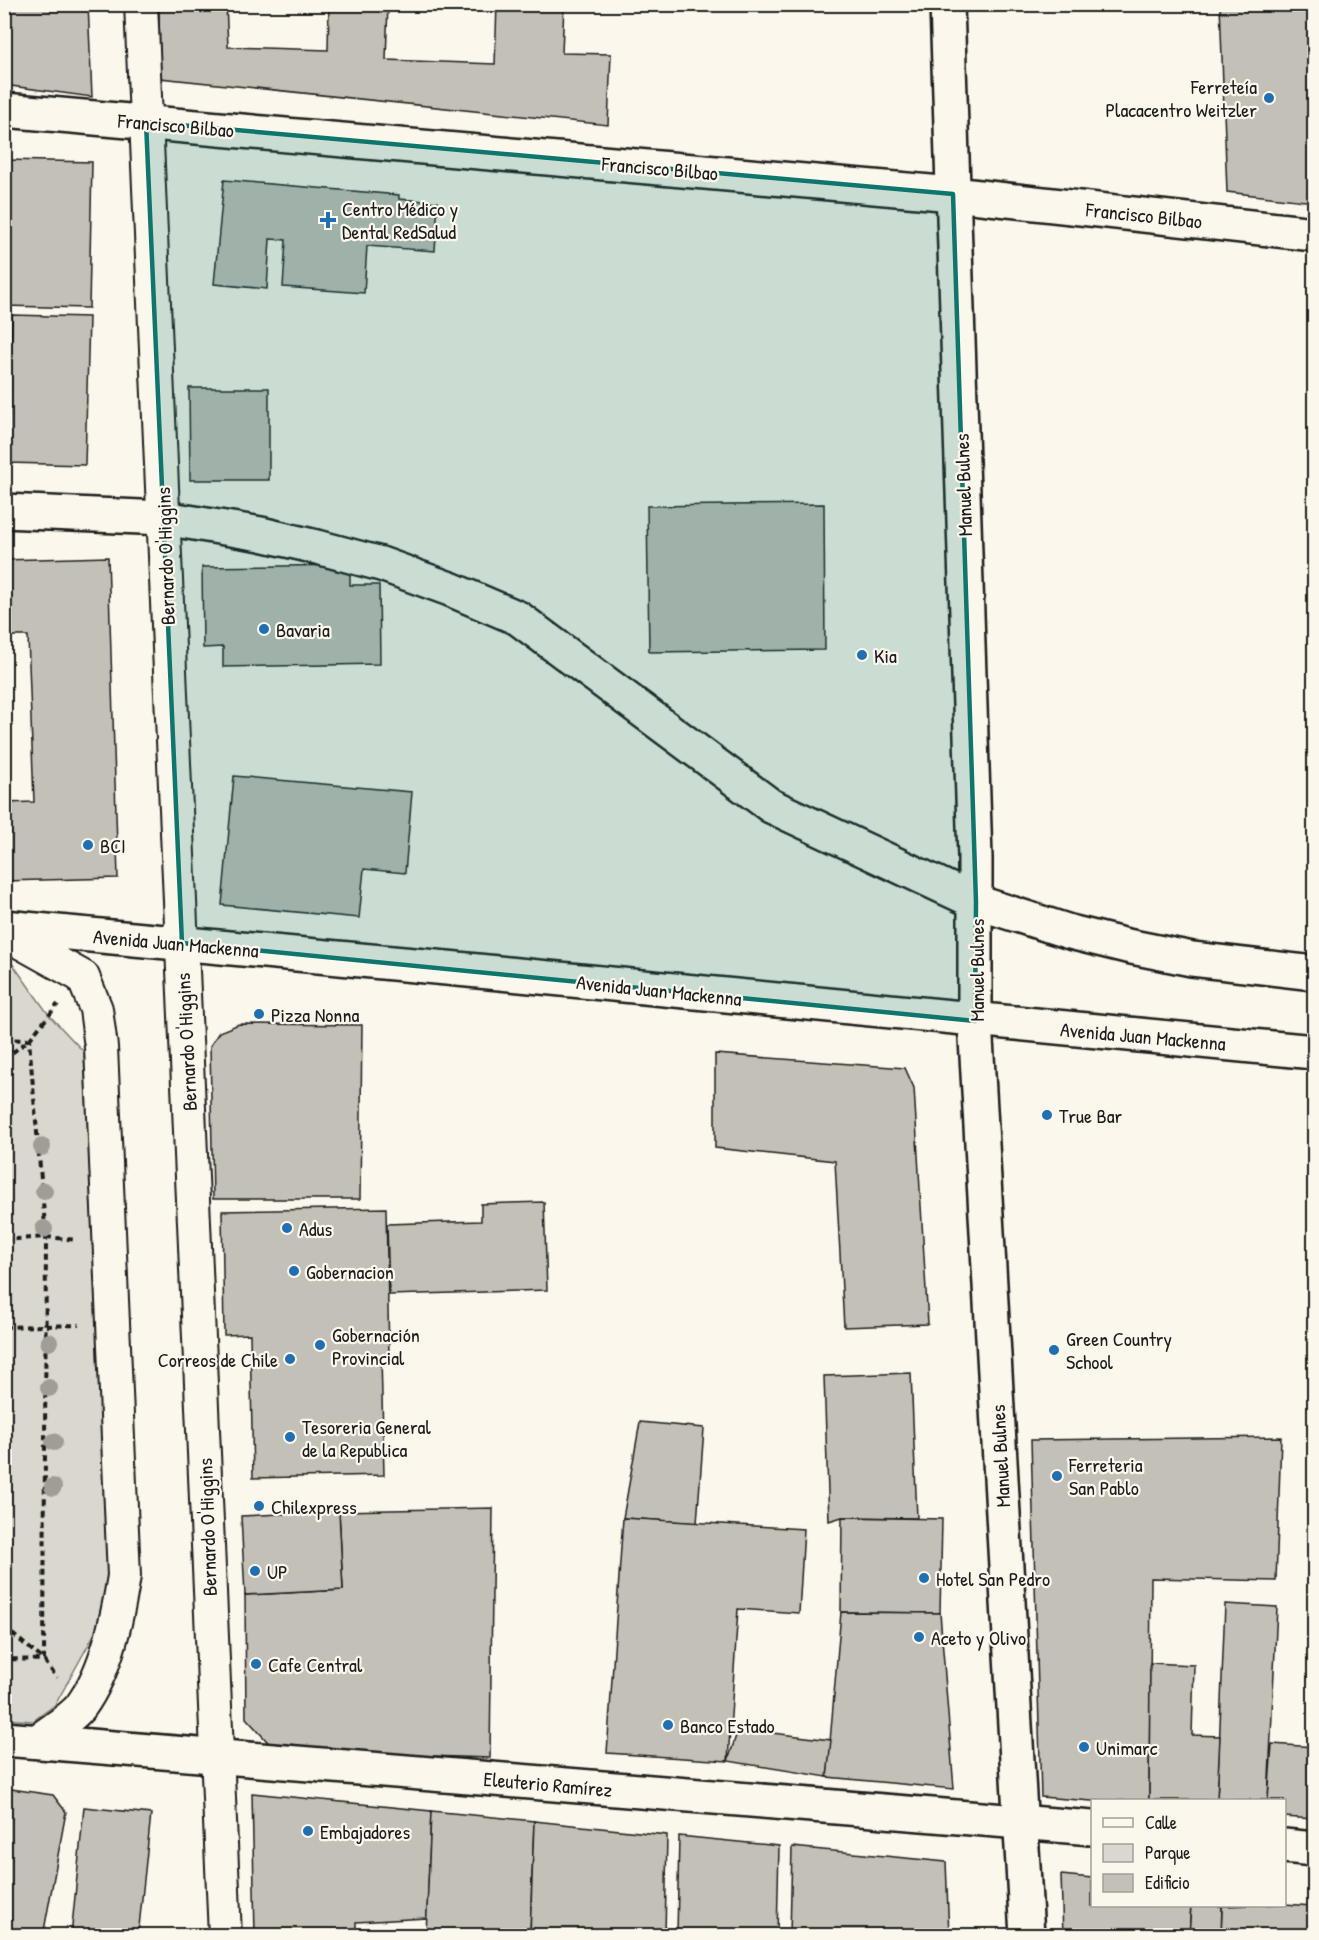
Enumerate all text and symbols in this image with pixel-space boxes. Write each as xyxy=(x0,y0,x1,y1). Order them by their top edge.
place label: Ferreteía Placacentro Weitzler xyxy=(1105,73,1257,123)
marker: Ferreteía Placacentro Weitzler xyxy=(1262,91,1276,105)
street label: Francisco Bilbao xyxy=(116,106,235,144)
street label: Francisco Bilbao xyxy=(600,149,719,187)
place label: Centro Médico y Dental RedSalud xyxy=(342,195,458,245)
street label: Francisco Bilbao xyxy=(1084,195,1203,235)
marker: Centro Médico y Dental RedSalud xyxy=(319,211,337,229)
street label: Manuel Bulnes xyxy=(948,433,978,537)
street label: Bernardo O'Higgins xyxy=(149,486,181,625)
place label: Bavaria xyxy=(276,616,330,643)
marker: Bavaria xyxy=(257,622,271,636)
place label: Kia xyxy=(874,642,897,669)
marker: Kia xyxy=(855,648,869,662)
place label: BCI xyxy=(100,832,126,859)
marker: BCI xyxy=(81,838,95,852)
street label: Manuel Bulnes xyxy=(963,918,990,1021)
street label: Avenida Juan Mackenna xyxy=(92,922,260,964)
street label: Avenida Juan Mackenna xyxy=(575,968,743,1012)
street label: Bernardo O'Higgins xyxy=(169,972,203,1112)
place label: Pizza Nonna xyxy=(271,1001,359,1028)
marker: Pizza Nonna xyxy=(252,1007,266,1021)
street label: Avenida Juan Mackenna xyxy=(1059,1015,1227,1057)
place label: True Bar xyxy=(1059,1102,1123,1129)
marker: True Bar xyxy=(1040,1108,1054,1122)
place label: Adus xyxy=(299,1215,333,1242)
marker: Adus xyxy=(280,1221,294,1235)
place label: Gobernacion xyxy=(306,1258,394,1285)
marker: Gobernacion xyxy=(287,1264,301,1278)
place label: Gobernación Provincial xyxy=(332,1321,420,1371)
place label: Green Country School xyxy=(1066,1325,1172,1375)
marker: Gobernación Provincial xyxy=(313,1338,327,1352)
marker: Green Country School xyxy=(1047,1343,1061,1357)
place label: Correos de Chile xyxy=(158,1346,278,1373)
marker: Correos de Chile xyxy=(283,1352,297,1366)
street label: Manuel Bulnes xyxy=(984,1404,1016,1508)
place label: Tesoreria General de la Republica xyxy=(302,1413,431,1463)
marker: Tesoreria General de la Republica xyxy=(283,1430,297,1444)
place label: Ferreteria San Pablo xyxy=(1068,1451,1143,1501)
street label: Bernardo O'Higgins xyxy=(191,1457,223,1596)
marker: Ferreteria San Pablo xyxy=(1050,1469,1064,1483)
place label: Chilexpress xyxy=(271,1493,357,1520)
marker: Chilexpress xyxy=(252,1499,266,1513)
place label: UP xyxy=(267,1558,288,1585)
marker: UP xyxy=(248,1564,262,1578)
place label: Hotel San Pedro xyxy=(936,1565,1050,1592)
marker: Hotel San Pedro xyxy=(917,1571,931,1585)
place label: Aceto y Olivo xyxy=(931,1624,1026,1651)
marker: Aceto y Olivo xyxy=(912,1630,926,1644)
place label: Cafe Central xyxy=(268,1651,363,1678)
marker: Cafe Central xyxy=(249,1657,263,1671)
place label: Banco Estado xyxy=(680,1712,775,1739)
marker: Banco Estado xyxy=(661,1718,675,1732)
place label: Unimarc xyxy=(1096,1734,1158,1761)
marker: Unimarc xyxy=(1077,1740,1091,1754)
street label: Eleuterio Ramírez xyxy=(483,1765,614,1803)
legend xyxy=(1091,1799,1286,1907)
text: Calle xyxy=(1145,1810,1177,1835)
place label: Embajadores xyxy=(320,1818,411,1845)
marker: Embajadores xyxy=(301,1824,315,1838)
text: Parque xyxy=(1145,1840,1190,1865)
text: Edificio xyxy=(1145,1870,1189,1895)

